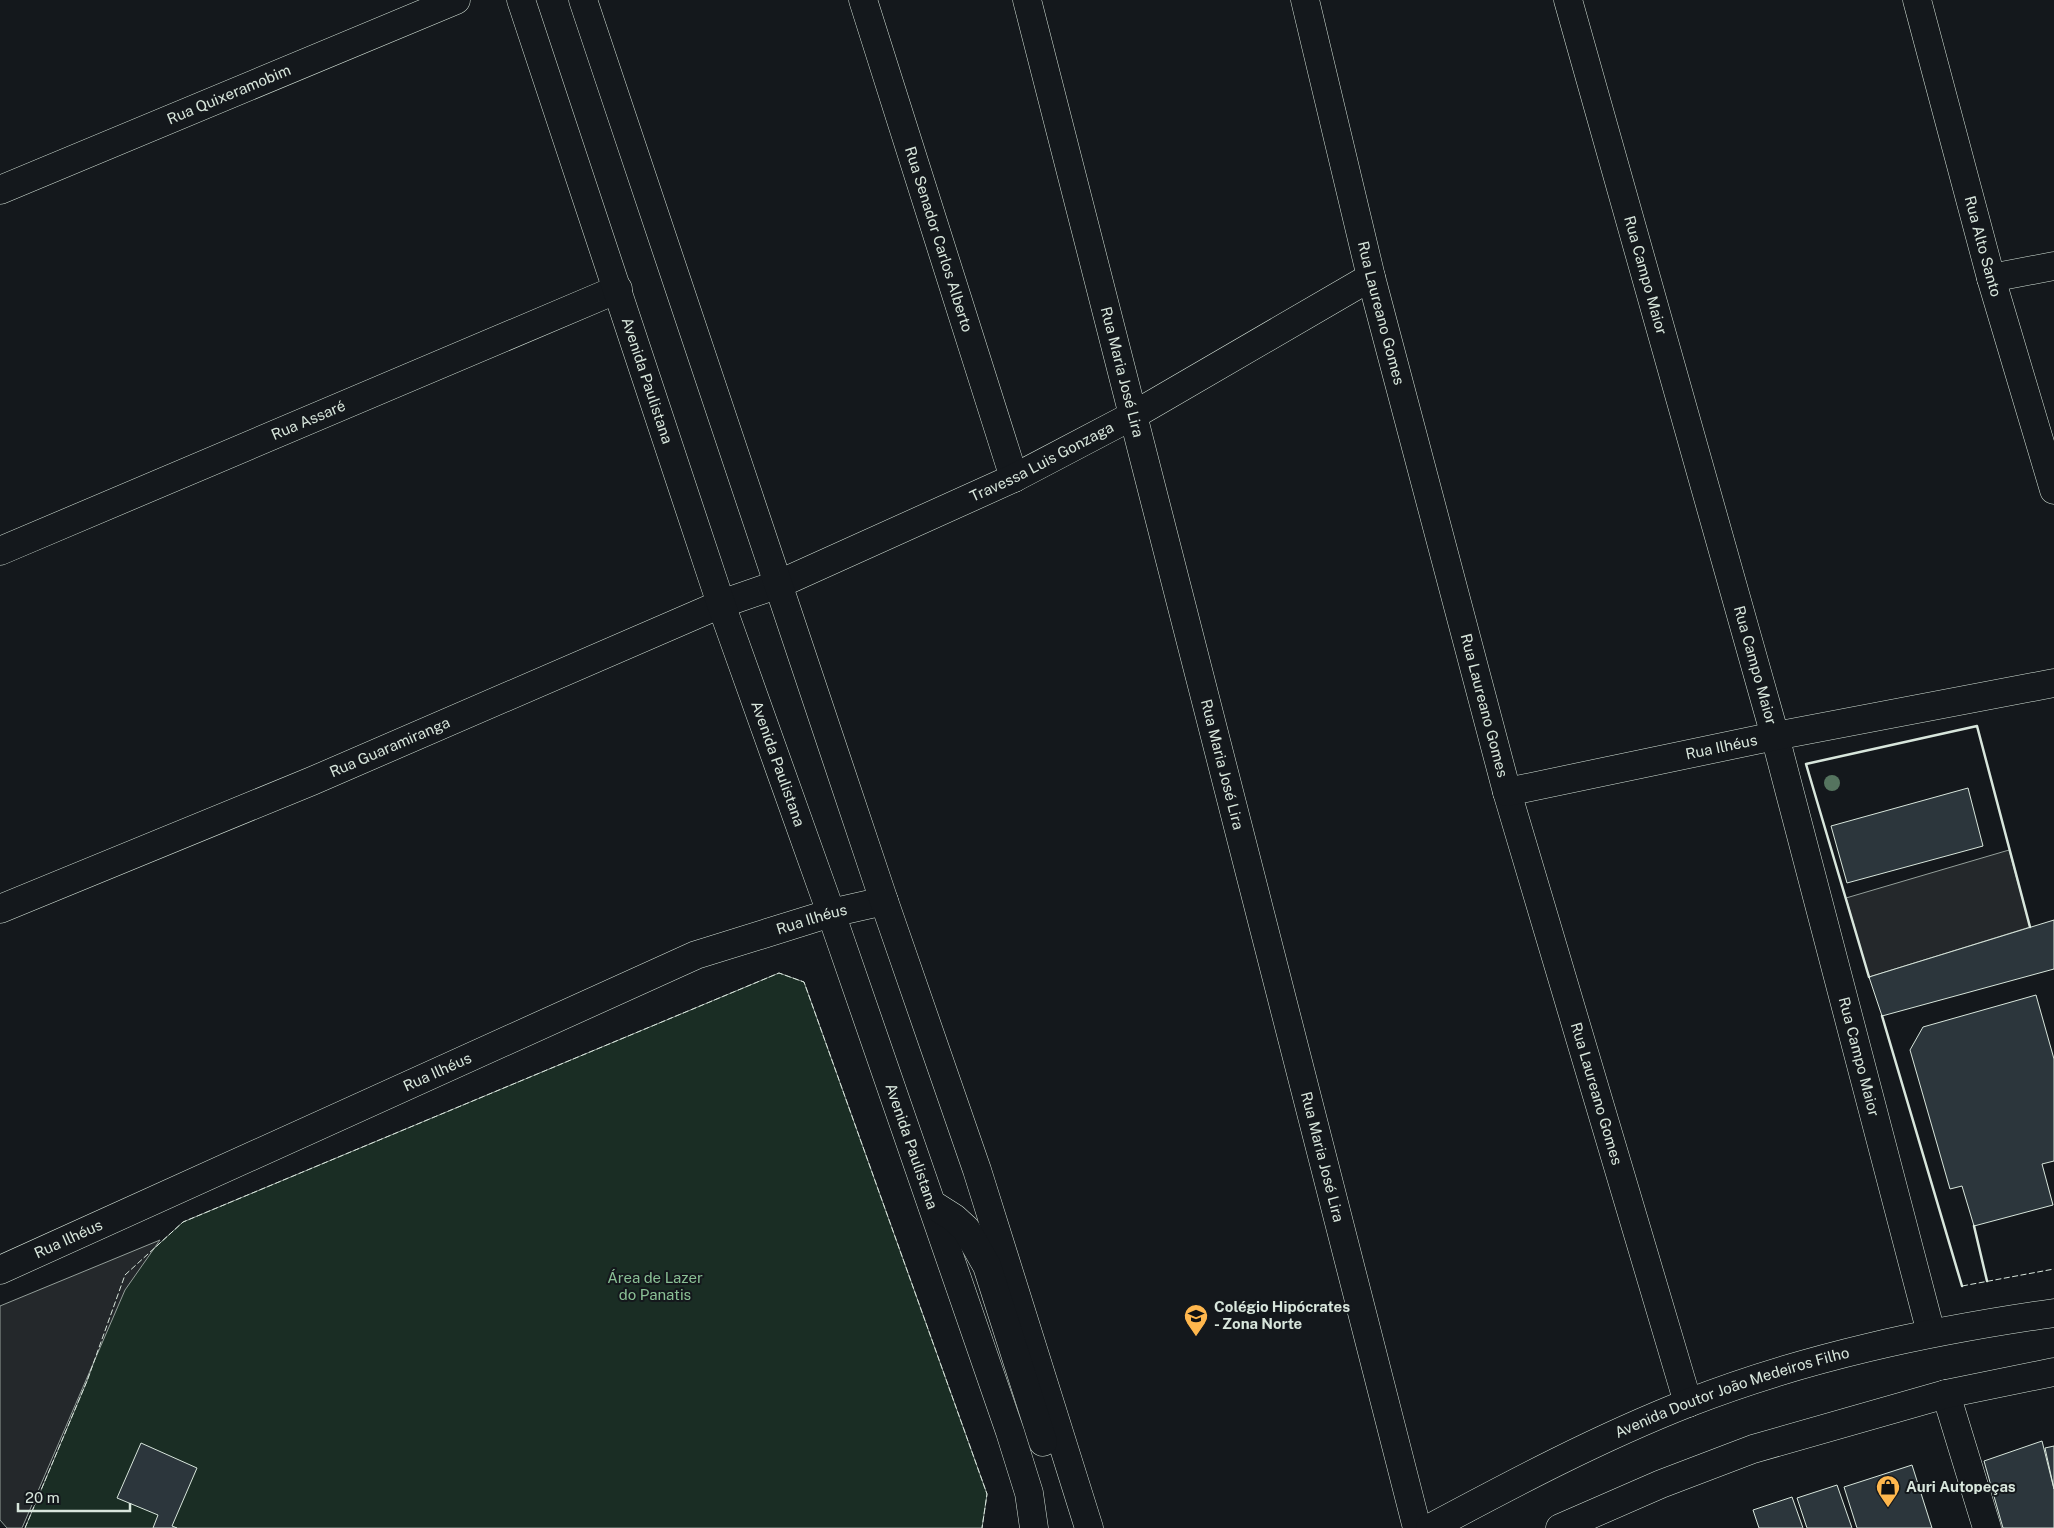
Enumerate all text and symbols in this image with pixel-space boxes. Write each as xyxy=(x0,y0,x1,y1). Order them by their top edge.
street label: Rua Quixeramobim xyxy=(164,61,293,127)
street label: Rua Senador Carlos Alberto xyxy=(902,144,976,334)
street label: Rua Alto Santo xyxy=(1962,194,2005,299)
street label: Rua Campo Maior xyxy=(1621,214,1671,337)
street label: Rua Laureano Gomes xyxy=(1355,239,1408,387)
street label: Rua Maria José Lira xyxy=(1098,305,1147,439)
street label: Avenida Paulistana xyxy=(619,315,676,446)
street label: Rua Assaré xyxy=(269,397,348,443)
street label: Travessa Luis Gonzaga xyxy=(967,418,1116,505)
street label: Rua Campo Maior xyxy=(1731,604,1780,727)
street label: Rua Laureano Gomes xyxy=(1458,632,1512,779)
street label: Rua Maria José Lira xyxy=(1198,697,1247,831)
street label: Avenida Paulistana xyxy=(748,699,809,829)
street label: Rua Guaramiranga xyxy=(327,713,452,780)
street label: Rua Ilhéus xyxy=(1684,731,1759,762)
street label: Rua Ilhéus xyxy=(774,901,848,938)
street label: Rua Campo Maior xyxy=(1836,995,1883,1118)
street label: Rua Laureano Gomes xyxy=(1568,1020,1626,1167)
street label: Rua Ilhéus xyxy=(400,1049,474,1094)
street label: Avenida Paulistana xyxy=(882,1081,942,1211)
street label: Rua Maria José Lira xyxy=(1298,1090,1348,1224)
street label: Rua Ilhéus xyxy=(31,1216,105,1261)
park label: Área de Lazer do Panatis xyxy=(607,1269,703,1303)
place label: Colégio Hipócrates - Zona Norte xyxy=(1214,1298,1350,1332)
school or university icon: Colégio Hipócrates - Zona Norte xyxy=(1183,1303,1209,1337)
street label: Avenida Doutor João Medeiros Filho xyxy=(1612,1344,1851,1441)
shop icon: Auri Autopeças xyxy=(1875,1474,1901,1508)
place label: Auri Autopeças xyxy=(1906,1478,2016,1495)
scale bar xyxy=(18,1480,130,1512)
text: 20 m xyxy=(25,1489,60,1506)

